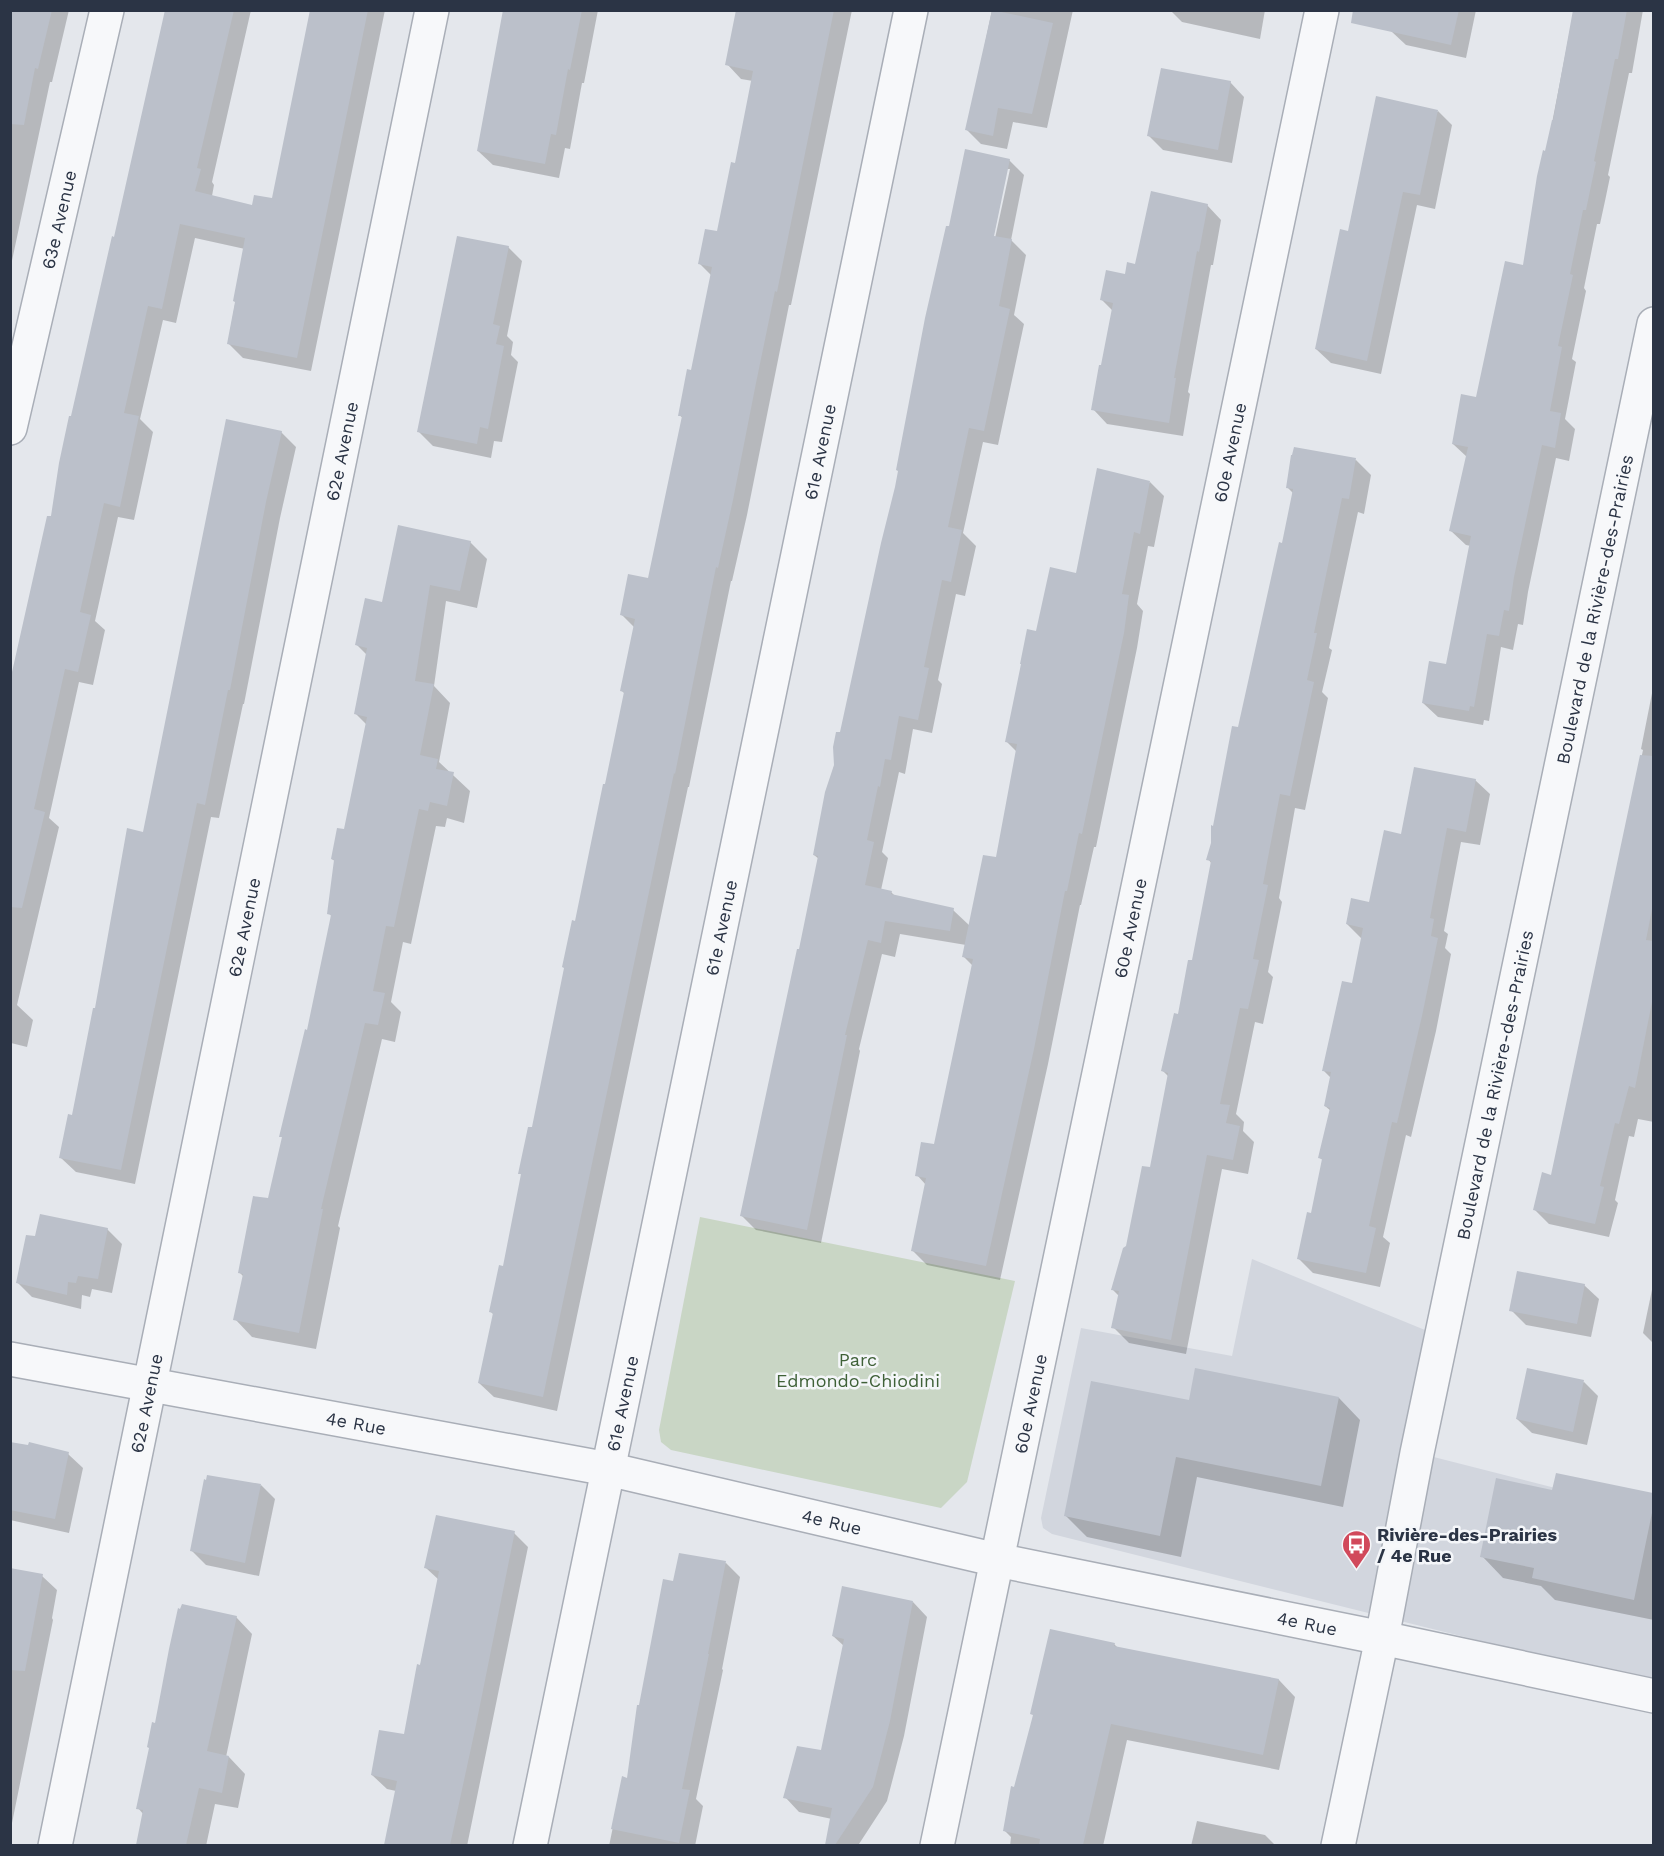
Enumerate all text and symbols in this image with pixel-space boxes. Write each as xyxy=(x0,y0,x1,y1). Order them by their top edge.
street label: 63e Avenue xyxy=(37,168,80,271)
street label: 62e Avenue xyxy=(321,400,362,503)
street label: 60e Avenue xyxy=(1209,400,1250,504)
street label: 61e Avenue xyxy=(799,402,840,502)
street label: Boulevard de la Rivière-des-Prairies xyxy=(1551,453,1637,766)
street label: 62e Avenue xyxy=(223,876,264,979)
street label: 60e Avenue xyxy=(1109,876,1150,980)
street label: 61e Avenue xyxy=(700,878,741,977)
street label: Boulevard de la Rivière-des-Prairies xyxy=(1452,928,1537,1242)
park label: Parc Edmondo-Chiodini xyxy=(776,1349,940,1391)
street label: 62e Avenue xyxy=(125,1352,166,1455)
street label: 60e Avenue xyxy=(1009,1352,1050,1456)
street label: 61e Avenue xyxy=(602,1354,642,1453)
street label: 4e Rue xyxy=(324,1407,388,1439)
street label: 4e Rue xyxy=(800,1504,864,1539)
place label: Rivière-des-Prairies / 4e Rue xyxy=(1377,1524,1557,1566)
bus stop icon: Rivière-des-Prairies / 4e Rue xyxy=(1340,1528,1372,1570)
street label: 4e Rue xyxy=(1275,1607,1339,1639)

